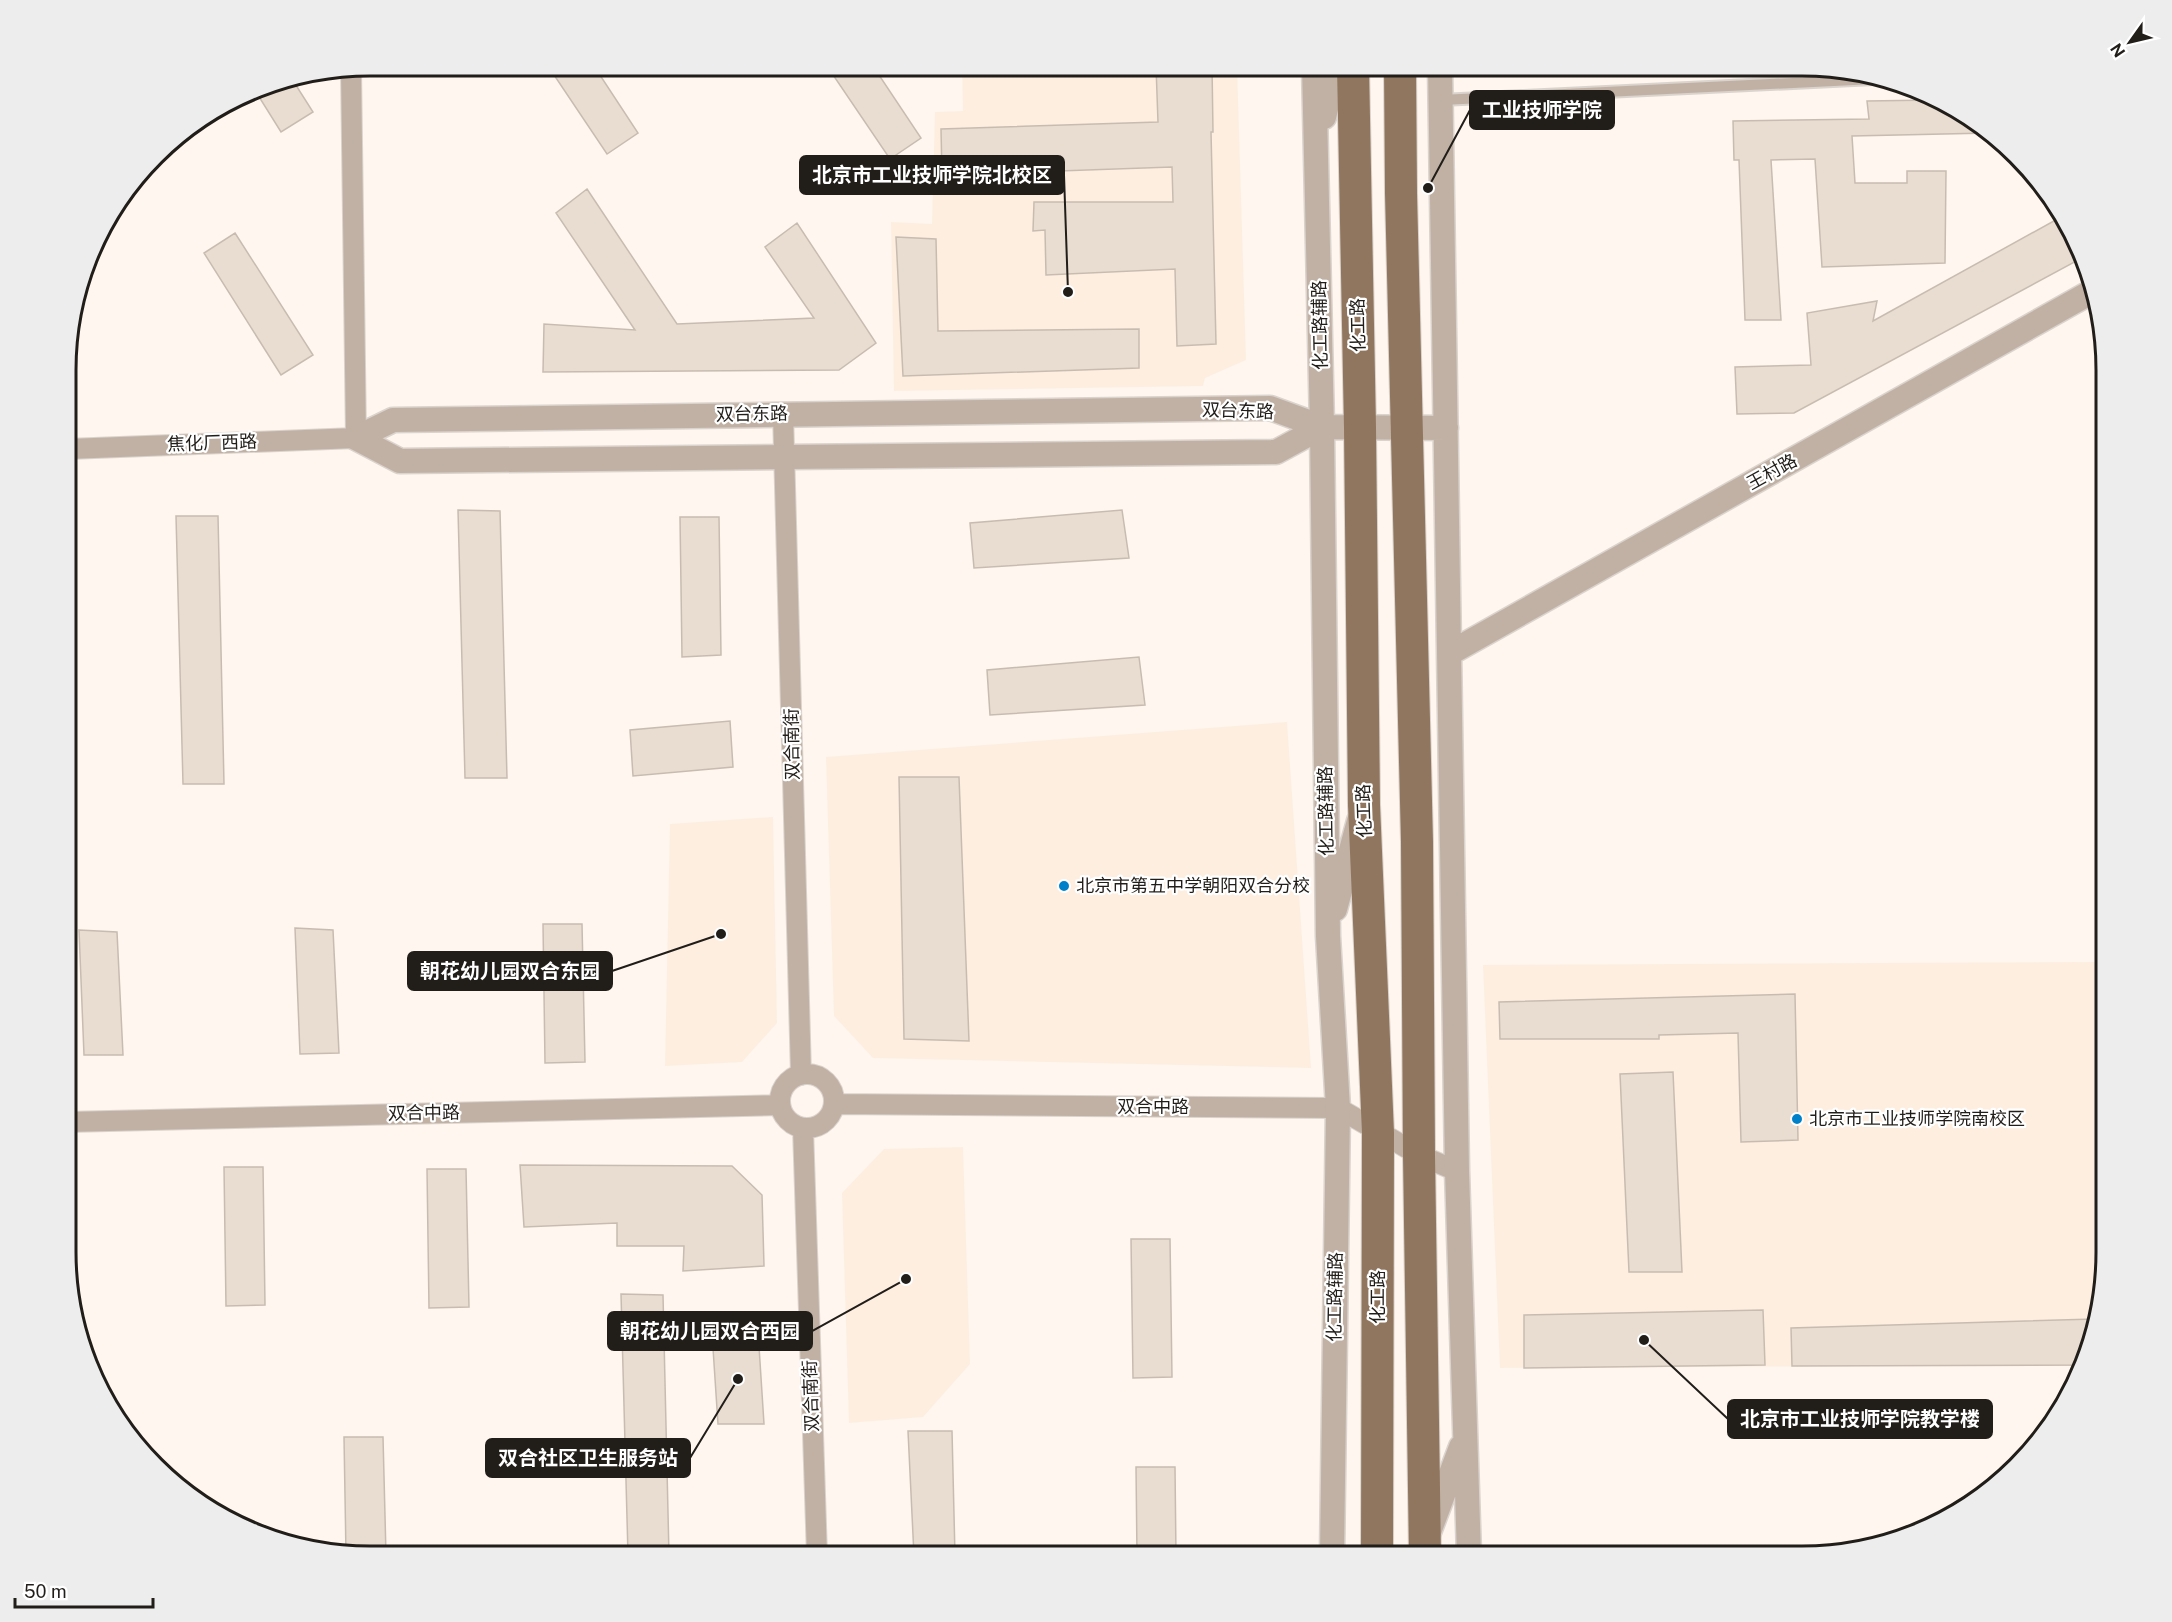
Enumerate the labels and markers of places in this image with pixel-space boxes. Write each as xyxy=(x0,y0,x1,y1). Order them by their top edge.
callout: 工业技师学院 xyxy=(1470,91,1614,129)
callout: 北京市工业技师学院北校区 xyxy=(800,156,1064,194)
place label: 北京市第五中学朝阳双合分校 xyxy=(1076,875,1310,896)
marker: 北京市第五中学朝阳双合分校 xyxy=(1057,879,1071,893)
callout: 朝花幼儿园双合东园 xyxy=(408,952,612,990)
place label: 北京市工业技师学院南校区 xyxy=(1809,1108,2025,1129)
marker: 北京市工业技师学院南校区 xyxy=(1790,1112,1804,1126)
callout: 朝花幼儿园双合西园 xyxy=(608,1312,812,1350)
callout: 北京市工业技师学院教学楼 xyxy=(1728,1400,1992,1438)
callout: 双合社区卫生服务站 xyxy=(486,1439,690,1477)

